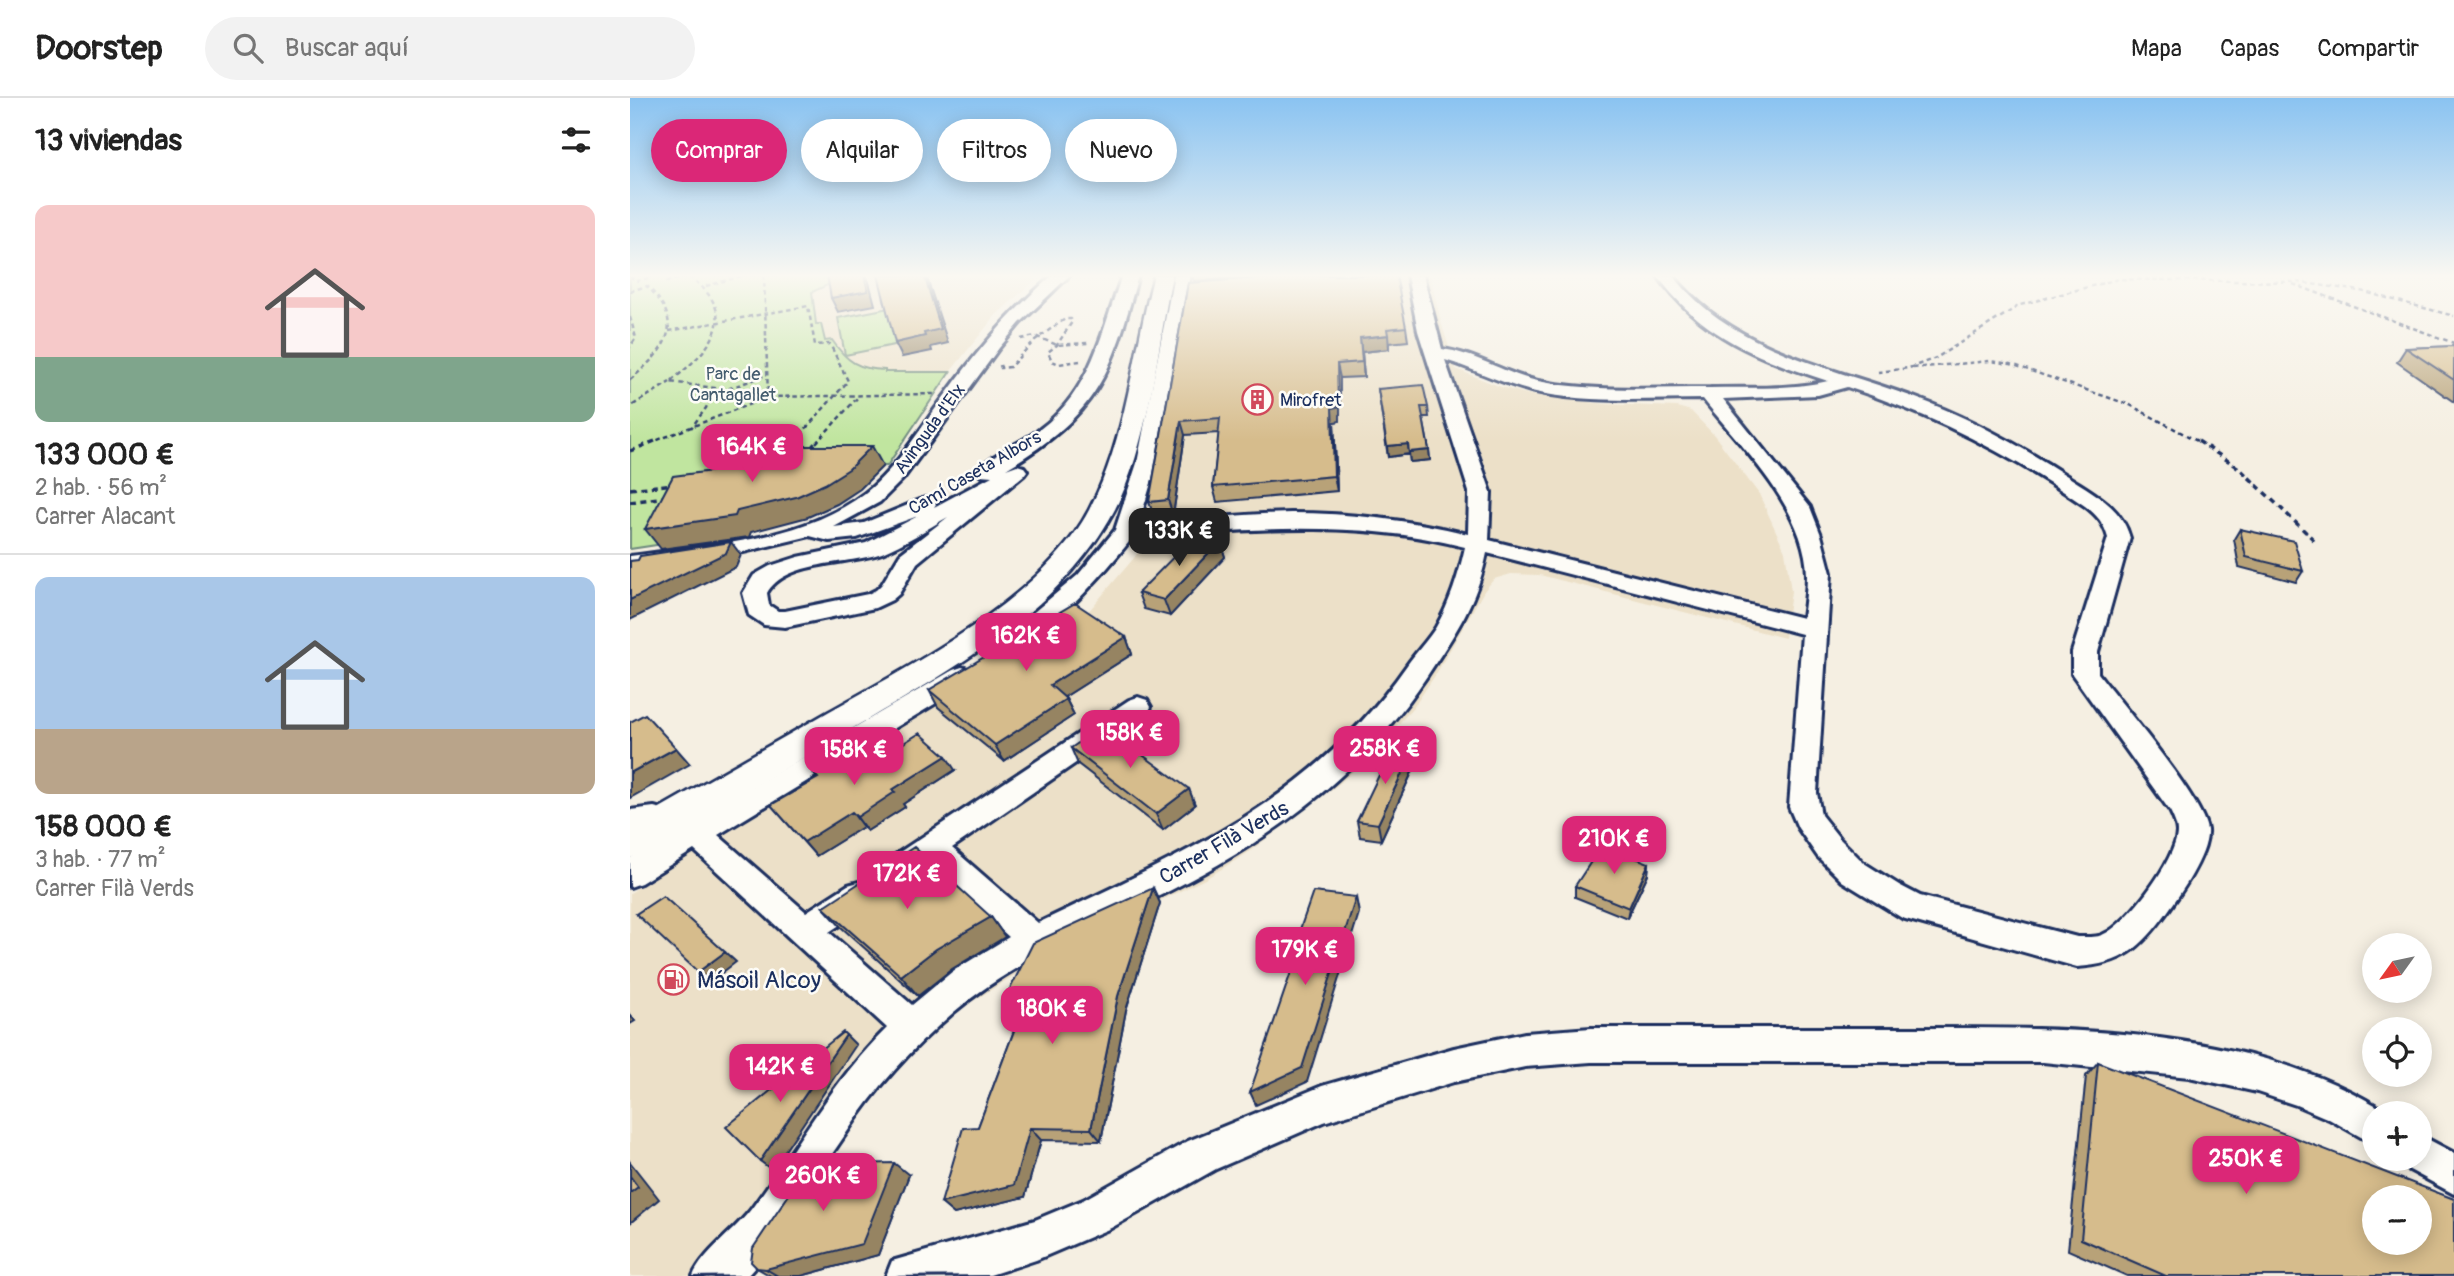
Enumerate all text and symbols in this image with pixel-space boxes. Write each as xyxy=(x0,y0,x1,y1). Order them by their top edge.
search box xyxy=(205,17,695,80)
text: Doorstep xyxy=(35,28,163,69)
icon: search xyxy=(229,29,267,67)
text: Buscar aquí xyxy=(285,32,409,64)
text: Mapa xyxy=(2131,34,2182,63)
text: Capas xyxy=(2220,34,2279,63)
text: Compartir xyxy=(2317,34,2419,63)
chip: Comprar xyxy=(651,119,787,182)
chip: Alquilar xyxy=(801,119,923,182)
chip: Filtros xyxy=(937,119,1051,182)
chip: Nuevo xyxy=(1065,119,1177,182)
icon: filters xyxy=(557,121,595,159)
text: 13 viviendas xyxy=(35,122,182,159)
icon: home xyxy=(252,250,378,376)
park label: Parc de Cantagallet xyxy=(690,363,777,407)
street label: Avinguda d'Elx xyxy=(889,379,971,479)
building icon: Mirofret xyxy=(1240,383,1274,417)
place label: Mirofret xyxy=(1280,389,1342,412)
pin: 164K € xyxy=(695,424,809,484)
street label: Camí Caseta Albors xyxy=(905,426,1045,520)
text: 164K € xyxy=(717,432,787,461)
text: 133 000 € xyxy=(35,436,175,473)
text: 2 hab. · 56 m² xyxy=(35,473,167,502)
text: Carrer Alacant xyxy=(35,502,175,531)
pin: 133K € xyxy=(1122,508,1236,568)
text: 133K € xyxy=(1145,516,1213,545)
pin: 162K € xyxy=(969,614,1083,673)
text: 162K € xyxy=(991,621,1061,650)
icon: home xyxy=(252,622,378,748)
pin: 158K € xyxy=(1073,710,1187,770)
text: 158K € xyxy=(1096,718,1164,747)
pin: 258K € xyxy=(1328,726,1442,786)
pin: 158K € xyxy=(797,728,911,787)
text: 258K € xyxy=(1350,734,1420,763)
text: 158K € xyxy=(820,735,888,764)
street label: Carrer Filà Verds xyxy=(1154,795,1294,891)
text: 158 000 € xyxy=(35,808,172,845)
pin: 210K € xyxy=(1557,816,1671,876)
text: 210K € xyxy=(1578,824,1650,853)
text: 3 hab. · 77 m² xyxy=(35,845,166,874)
pin: 172K € xyxy=(850,852,964,911)
text: 172K € xyxy=(873,859,941,888)
text: Carrer Filà Verds xyxy=(35,874,194,903)
pin: 179K € xyxy=(1248,928,1362,987)
north arrow xyxy=(2362,933,2432,1003)
map controls xyxy=(2362,933,2432,1255)
text: 179K € xyxy=(1271,935,1339,964)
fuel station icon: Másoil Alcoy xyxy=(657,963,691,997)
place label: Másoil Alcoy xyxy=(697,966,821,995)
pin: 180K € xyxy=(995,986,1109,1046)
text: 180K € xyxy=(1017,994,1087,1023)
button: locate xyxy=(2362,1017,2432,1087)
pin: 142K € xyxy=(723,1044,837,1104)
text: 142K € xyxy=(745,1052,815,1081)
button: + xyxy=(2362,1101,2432,1171)
pin: 250K € xyxy=(2189,1136,2303,1196)
text: 250K € xyxy=(2208,1144,2284,1173)
pin: 260K € xyxy=(766,1154,880,1213)
text: 260K € xyxy=(785,1161,861,1190)
button: − xyxy=(2362,1185,2432,1255)

